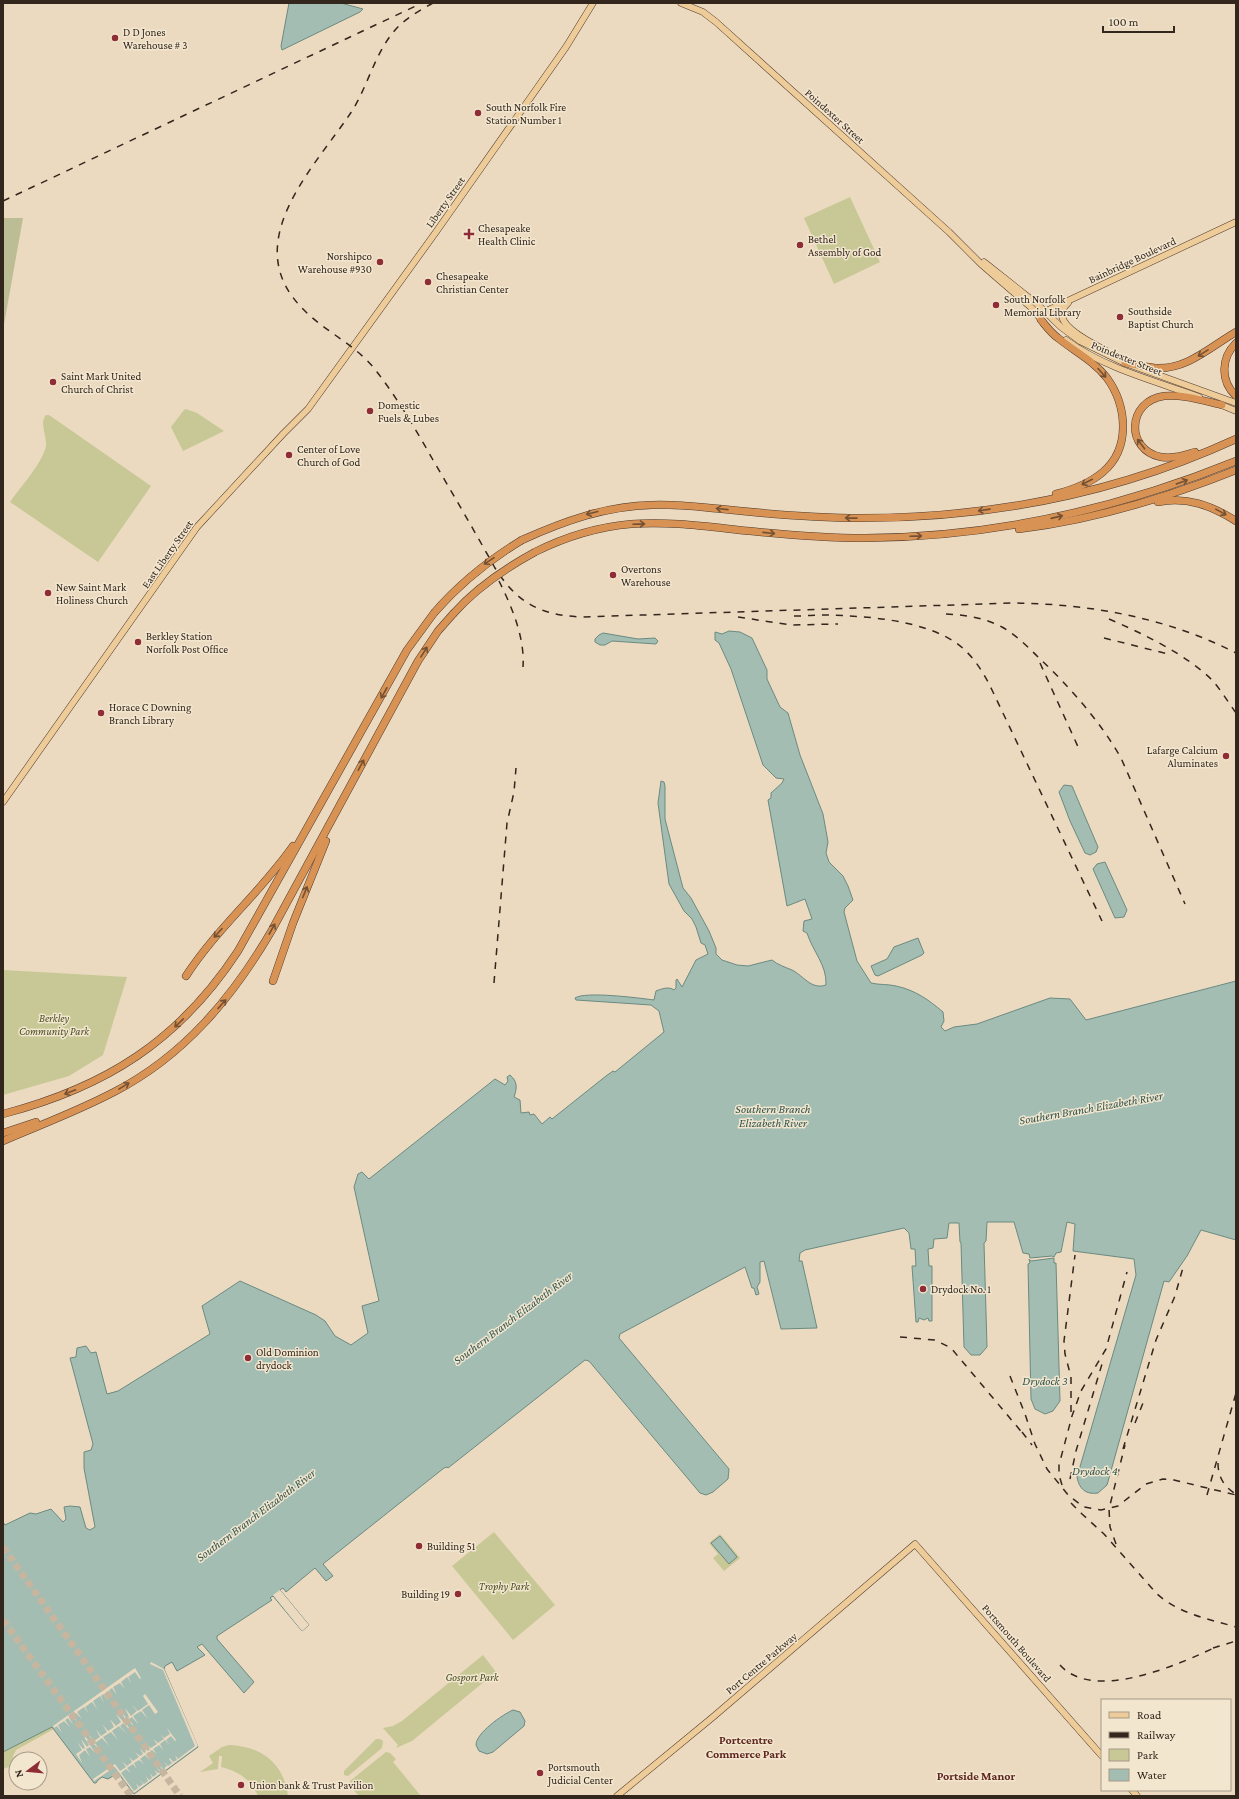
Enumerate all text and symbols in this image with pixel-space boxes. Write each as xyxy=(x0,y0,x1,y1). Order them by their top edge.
scale bar xyxy=(1103,8,1174,34)
text: 100 m xyxy=(1109,15,1139,29)
place label: D D Jones Warehouse # 3 xyxy=(123,26,188,51)
marker: D D Jones Warehouse # 3 xyxy=(110,33,120,43)
street label: Poindexter Street xyxy=(803,86,867,146)
place label: South Norfolk Fire Station Number 1 xyxy=(486,101,566,126)
marker: South Norfolk Fire Station Number 1 xyxy=(473,108,483,118)
street label: Liberty Street xyxy=(423,174,468,230)
place label: Chesapeake Health Clinic xyxy=(478,222,536,247)
marker: Chesapeake Health Clinic xyxy=(463,228,475,240)
place label: Bethel Assembly of God xyxy=(808,233,881,259)
street label: Bainbridge Boulevard xyxy=(1086,234,1178,286)
marker: Bethel Assembly of God xyxy=(795,240,805,250)
place label: Norshipco Warehouse #930 xyxy=(298,250,373,275)
marker: Norshipco Warehouse #930 xyxy=(375,257,385,267)
place label: Chesapeake Christian Center xyxy=(436,270,509,295)
marker: Chesapeake Christian Center xyxy=(423,277,433,287)
place label: South Norfolk Memorial Library xyxy=(1004,293,1082,319)
marker: South Norfolk Memorial Library xyxy=(991,300,1001,310)
place label: Southside Baptist Church xyxy=(1128,305,1194,331)
marker: Southside Baptist Church xyxy=(1115,312,1125,322)
street label: Poindexter Street xyxy=(1090,338,1164,378)
one-way arrow xyxy=(1198,349,1209,357)
one-way arrow xyxy=(1097,367,1106,377)
place label: Saint Mark United Church of Christ xyxy=(61,370,141,395)
marker: Saint Mark United Church of Christ xyxy=(48,377,58,387)
place label: Domestic Fuels & Lubes xyxy=(378,399,439,424)
marker: Domestic Fuels & Lubes xyxy=(365,406,375,416)
one-way arrow xyxy=(1137,438,1146,449)
place label: Center of Love Church of God xyxy=(297,443,361,468)
marker: Center of Love Church of God xyxy=(284,450,294,460)
one-way arrow xyxy=(1176,477,1188,485)
one-way arrow xyxy=(1081,479,1093,487)
one-way arrow xyxy=(715,506,728,513)
one-way arrow xyxy=(978,506,991,514)
one-way arrow xyxy=(1215,508,1227,516)
one-way arrow xyxy=(586,510,599,518)
one-way arrow xyxy=(1050,513,1063,520)
one-way arrow xyxy=(845,514,858,522)
street label: East Liberty Street xyxy=(139,517,196,591)
one-way arrow xyxy=(632,520,645,528)
one-way arrow xyxy=(762,530,775,537)
one-way arrow xyxy=(909,532,922,540)
one-way arrow xyxy=(484,557,495,565)
place label: Overtons Warehouse xyxy=(621,563,671,588)
marker: Overtons Warehouse xyxy=(608,570,618,580)
place label: New Saint Mark Holiness Church xyxy=(56,581,128,606)
marker: New Saint Mark Holiness Church xyxy=(43,588,53,598)
place label: Berkley Station Norfolk Post Office xyxy=(146,630,228,655)
marker: Berkley Station Norfolk Post Office xyxy=(133,637,143,647)
one-way arrow xyxy=(420,647,428,658)
one-way arrow xyxy=(379,687,387,699)
place label: Horace C Downing Branch Library xyxy=(109,701,192,727)
marker: Horace C Downing Branch Library xyxy=(96,708,106,718)
place label: Lafarge Calcium Aluminates xyxy=(1147,744,1218,769)
marker: Lafarge Calcium Aluminates xyxy=(1221,751,1231,761)
one-way arrow xyxy=(358,760,365,772)
one-way arrow xyxy=(302,886,310,898)
one-way arrow xyxy=(269,923,277,935)
one-way arrow xyxy=(213,928,223,938)
one-way arrow xyxy=(217,999,226,1009)
park label: Berkley Community Park xyxy=(19,1012,90,1038)
one-way arrow xyxy=(174,1018,184,1028)
one-way arrow xyxy=(118,1082,130,1090)
water label: Southern Branch Elizabeth River xyxy=(1018,1088,1165,1128)
one-way arrow xyxy=(65,1089,77,1097)
water label: Southern Branch Elizabeth River xyxy=(735,1102,811,1130)
water label: Southern Branch Elizabeth River xyxy=(451,1268,576,1367)
place label: Drydock No. 1 xyxy=(931,1283,991,1296)
marker: Drydock No. 1 xyxy=(918,1284,928,1294)
place label: Old Dominion drydock xyxy=(256,1346,319,1372)
marker: Old Dominion drydock xyxy=(243,1353,253,1363)
water label: Drydock 3 xyxy=(1022,1374,1068,1388)
water label: Drydock 4 xyxy=(1072,1464,1118,1478)
water label: Southern Branch Elizabeth River xyxy=(194,1465,319,1564)
place label: Building 51 xyxy=(427,1540,476,1553)
marker: Building 51 xyxy=(414,1541,424,1551)
park label: Trophy Park xyxy=(479,1580,530,1593)
place label: Building 19 xyxy=(401,1588,450,1601)
marker: Building 19 xyxy=(453,1589,463,1599)
street label: Portsmouth Boulevard xyxy=(980,1602,1054,1684)
street label: Port Centre Parkway xyxy=(723,1629,800,1697)
park label: Gosport Park xyxy=(445,1671,500,1684)
legend xyxy=(1101,1699,1231,1791)
text: Road xyxy=(1137,1708,1162,1722)
text: Railway xyxy=(1137,1728,1176,1742)
district label: Portcentre Commerce Park xyxy=(706,1733,787,1761)
text: Park xyxy=(1137,1748,1159,1762)
north arrow xyxy=(8,1751,48,1791)
place label: Portsmouth Judicial Center xyxy=(547,1761,613,1787)
text: N xyxy=(11,1768,25,1779)
marker: Portsmouth Judicial Center xyxy=(535,1768,545,1778)
text: Water xyxy=(1137,1768,1167,1782)
district label: Portside Manor xyxy=(937,1769,1016,1783)
place label: Union bank & Trust Pavilion xyxy=(249,1779,373,1791)
marker: Union bank & Trust Pavilion xyxy=(236,1780,246,1790)

